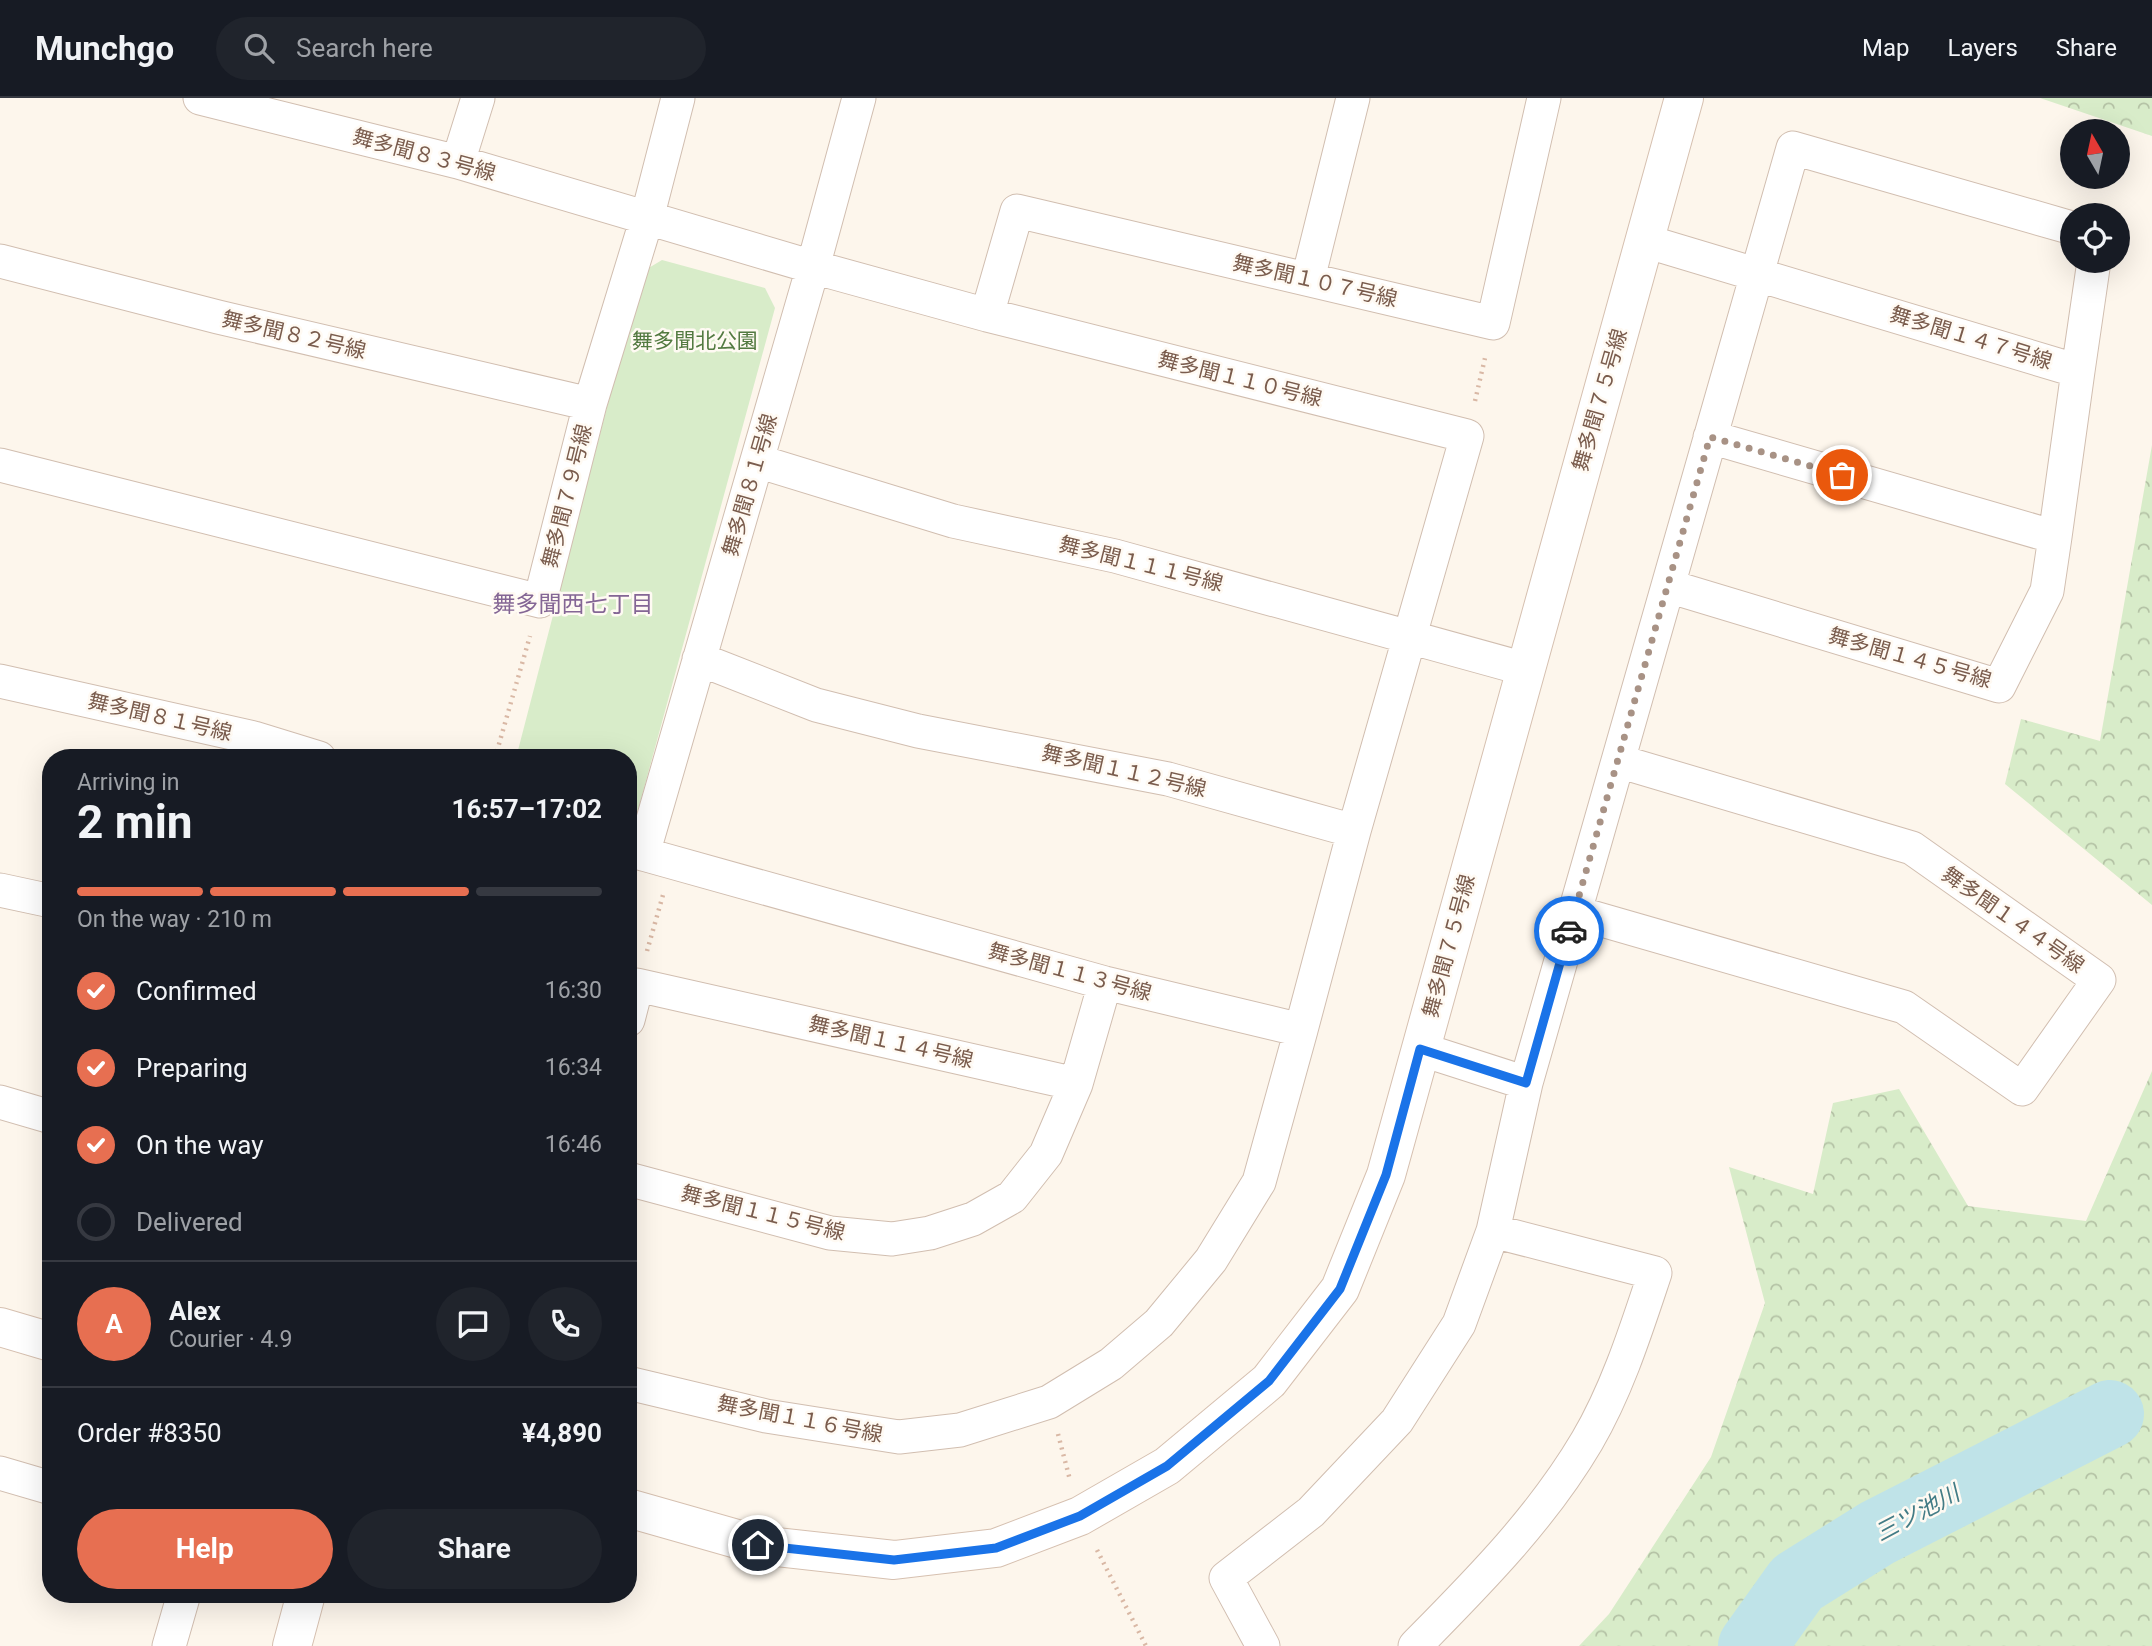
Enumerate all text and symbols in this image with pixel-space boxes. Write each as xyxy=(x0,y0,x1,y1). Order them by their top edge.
search box xyxy=(216,17,706,80)
text: Munchgo xyxy=(35,29,174,68)
icon: search xyxy=(240,29,278,67)
text: Search here xyxy=(296,33,433,63)
text: Map xyxy=(1862,34,1910,62)
text: Layers xyxy=(1948,34,2018,62)
text: Share xyxy=(2056,34,2117,62)
north arrow xyxy=(2060,119,2130,189)
map controls xyxy=(2060,119,2130,273)
street label: 舞多聞８３号線 xyxy=(350,124,498,186)
button: locate xyxy=(2060,203,2130,273)
street label: 舞多聞１０７号線 xyxy=(1230,250,1400,312)
street label: 舞多聞１４７号線 xyxy=(1887,302,2055,374)
street label: 舞多聞８２号線 xyxy=(220,307,368,363)
street label: 舞多聞７５号線 xyxy=(1568,326,1632,474)
park label: 舞多聞北公園 xyxy=(632,329,758,353)
street label: 舞多聞１１０号線 xyxy=(1156,347,1324,411)
street label: 舞多聞８１号線 xyxy=(718,411,782,559)
street label: 舞多聞７９号線 xyxy=(538,422,596,570)
pin xyxy=(1812,445,1872,505)
icon: bag xyxy=(1823,456,1861,494)
street label: 舞多聞１１１号線 xyxy=(1057,532,1225,596)
district label: 舞多聞西七丁目 xyxy=(493,591,654,618)
street label: 舞多聞１４５号線 xyxy=(1826,623,1994,693)
street label: 舞多聞８１号線 xyxy=(86,689,234,745)
street label: 舞多聞１１２号線 xyxy=(1039,740,1209,802)
text: Arriving in xyxy=(77,769,180,796)
text: 16:57–17:02 xyxy=(452,794,602,824)
text: 2 min xyxy=(77,795,193,849)
street label: 舞多聞１４４号線 xyxy=(1937,862,2089,978)
street label: 舞多聞７５号線 xyxy=(1418,872,1480,1020)
courier xyxy=(1534,896,1604,966)
text: On the way · 210 m xyxy=(77,906,272,933)
icon: car xyxy=(1550,912,1588,950)
street label: 舞多聞１１３号線 xyxy=(986,939,1154,1005)
icon: check xyxy=(77,972,115,1010)
text: Confirmed xyxy=(136,976,257,1006)
text: 16:30 xyxy=(545,977,602,1004)
street label: 舞多聞１１４号線 xyxy=(806,1011,976,1073)
icon: check xyxy=(77,1049,115,1087)
text: Preparing xyxy=(136,1053,248,1083)
text: 16:34 xyxy=(545,1054,602,1081)
icon: check xyxy=(77,1126,115,1164)
text: On the way xyxy=(136,1130,264,1160)
text: 16:46 xyxy=(545,1131,602,1158)
street label: 舞多聞１１５号線 xyxy=(679,1181,847,1245)
text: Delivered xyxy=(136,1207,243,1237)
button: chat xyxy=(436,1287,510,1361)
button: phone xyxy=(528,1287,602,1361)
text: Alex xyxy=(169,1296,221,1326)
text: A xyxy=(105,1309,123,1339)
text: Courier · 4.9 xyxy=(169,1326,292,1353)
street label: 舞多聞１１６号線 xyxy=(715,1391,885,1447)
text: Order #8350 xyxy=(77,1418,222,1448)
text: ¥4,890 xyxy=(522,1418,602,1448)
water label: 三ツ池川 xyxy=(1870,1479,1967,1547)
button: Help xyxy=(77,1509,333,1589)
button: Share xyxy=(347,1509,602,1589)
pin xyxy=(728,1515,788,1575)
icon: home xyxy=(739,1526,777,1564)

